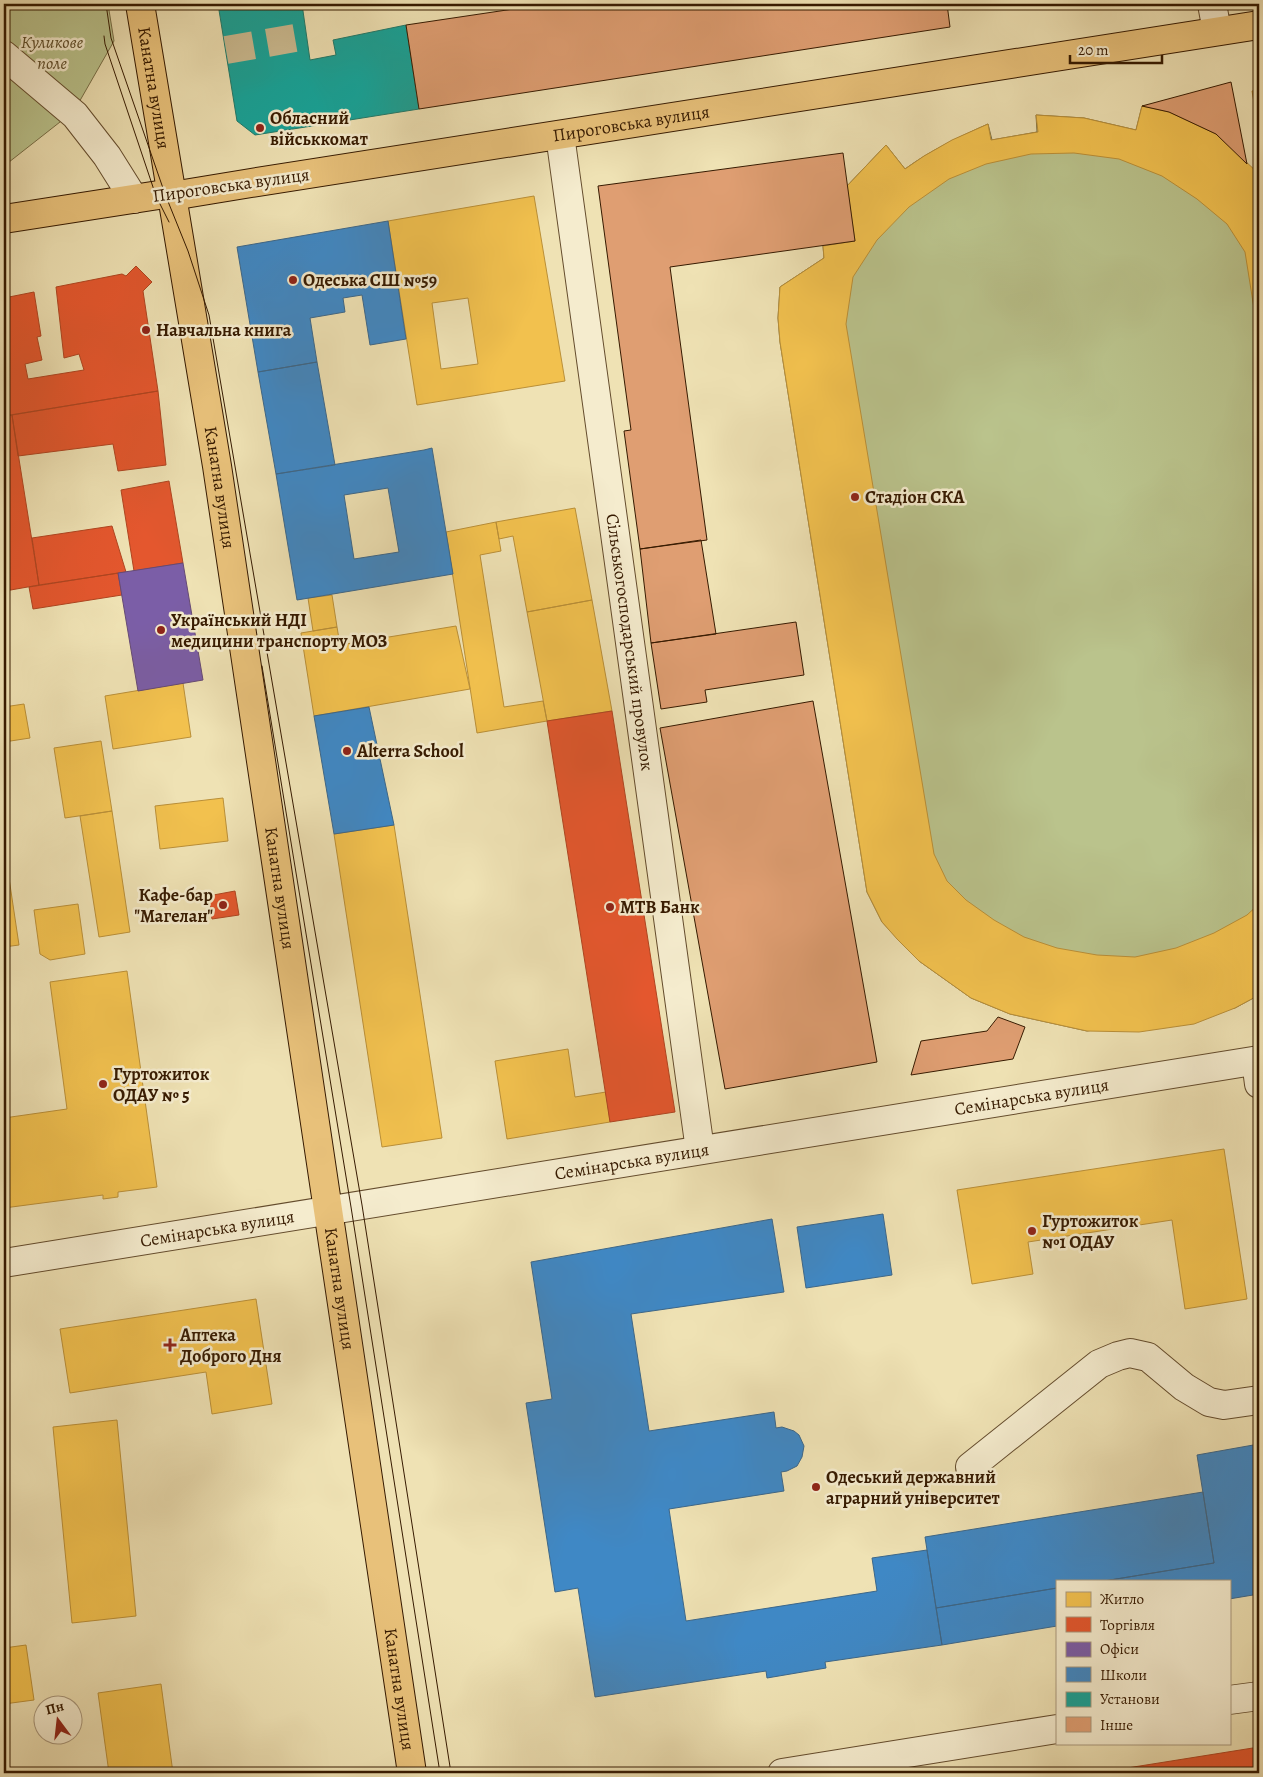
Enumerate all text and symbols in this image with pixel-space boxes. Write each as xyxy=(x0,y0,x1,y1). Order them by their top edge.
street label: Канатна вулиця xyxy=(132,25,176,151)
park label: Куликове поле xyxy=(21,30,84,75)
scale bar xyxy=(1070,32,1163,64)
text: 20 m xyxy=(1078,40,1109,60)
street label: Пироговська вулиця xyxy=(551,99,711,148)
place label: Обласний військкомат xyxy=(270,106,368,151)
marker: Обласний військкомат xyxy=(254,122,266,134)
street label: Пироговська вулиця xyxy=(151,162,311,208)
place label: Одеська CШ №59 xyxy=(303,268,437,292)
marker: Одеська CШ №59 xyxy=(287,274,299,286)
place label: Навчальна книга xyxy=(156,318,292,342)
marker: Навчальна книга xyxy=(140,324,152,336)
street label: Канатна вулиця xyxy=(199,424,241,550)
place label: Стадіон СКА xyxy=(865,485,965,509)
marker: Стадіон СКА xyxy=(849,491,861,503)
street label: Сільськогосподарський провулок xyxy=(600,512,660,772)
place label: Український НДІ медицини транспорту МОЗ xyxy=(171,608,388,653)
marker: Український НДІ медицини транспорту МОЗ xyxy=(155,624,167,636)
place label: Alterra School xyxy=(356,739,464,763)
marker: Alterra School xyxy=(341,745,353,757)
street label: Канатна вулиця xyxy=(259,825,301,951)
place label: Кафе-бар "Магелан" xyxy=(134,883,213,928)
place label: МТВ Банк xyxy=(620,895,700,919)
marker: Кафе-бар "Магелан" xyxy=(217,899,229,911)
marker: МТВ Банк xyxy=(604,901,616,913)
place label: Гуртожиток ОДАУ № 5 xyxy=(113,1062,210,1107)
street label: Семінарська вулиця xyxy=(953,1072,1111,1121)
marker: Гуртожиток ОДАУ № 5 xyxy=(97,1078,109,1090)
street label: Семінарська вулиця xyxy=(553,1137,711,1186)
street label: Семінарська вулиця xyxy=(138,1204,296,1253)
place label: Гуртожиток №1 ОДАУ xyxy=(1042,1209,1139,1254)
marker: Гуртожиток №1 ОДАУ xyxy=(1026,1225,1038,1237)
street label: Канатна вулиця xyxy=(319,1226,361,1351)
place label: Аптека Доброго Дня xyxy=(179,1323,282,1368)
marker: Аптека Доброго Дня xyxy=(164,1339,176,1351)
place label: Одеський державний аграрний університет xyxy=(826,1465,1000,1510)
marker: Одеський державний аграрний університет xyxy=(810,1481,822,1493)
legend xyxy=(1056,1580,1230,1744)
text: Житло xyxy=(1100,1589,1144,1609)
text: Торгівля xyxy=(1100,1615,1155,1635)
street label: Канатна вулиця xyxy=(378,1626,420,1752)
text: Офіси xyxy=(1100,1639,1139,1659)
text: Школи xyxy=(1100,1665,1147,1685)
text: Установи xyxy=(1100,1689,1160,1709)
north arrow xyxy=(32,1694,82,1744)
text: Пн xyxy=(43,1696,66,1719)
text: Інше xyxy=(1100,1715,1133,1735)

